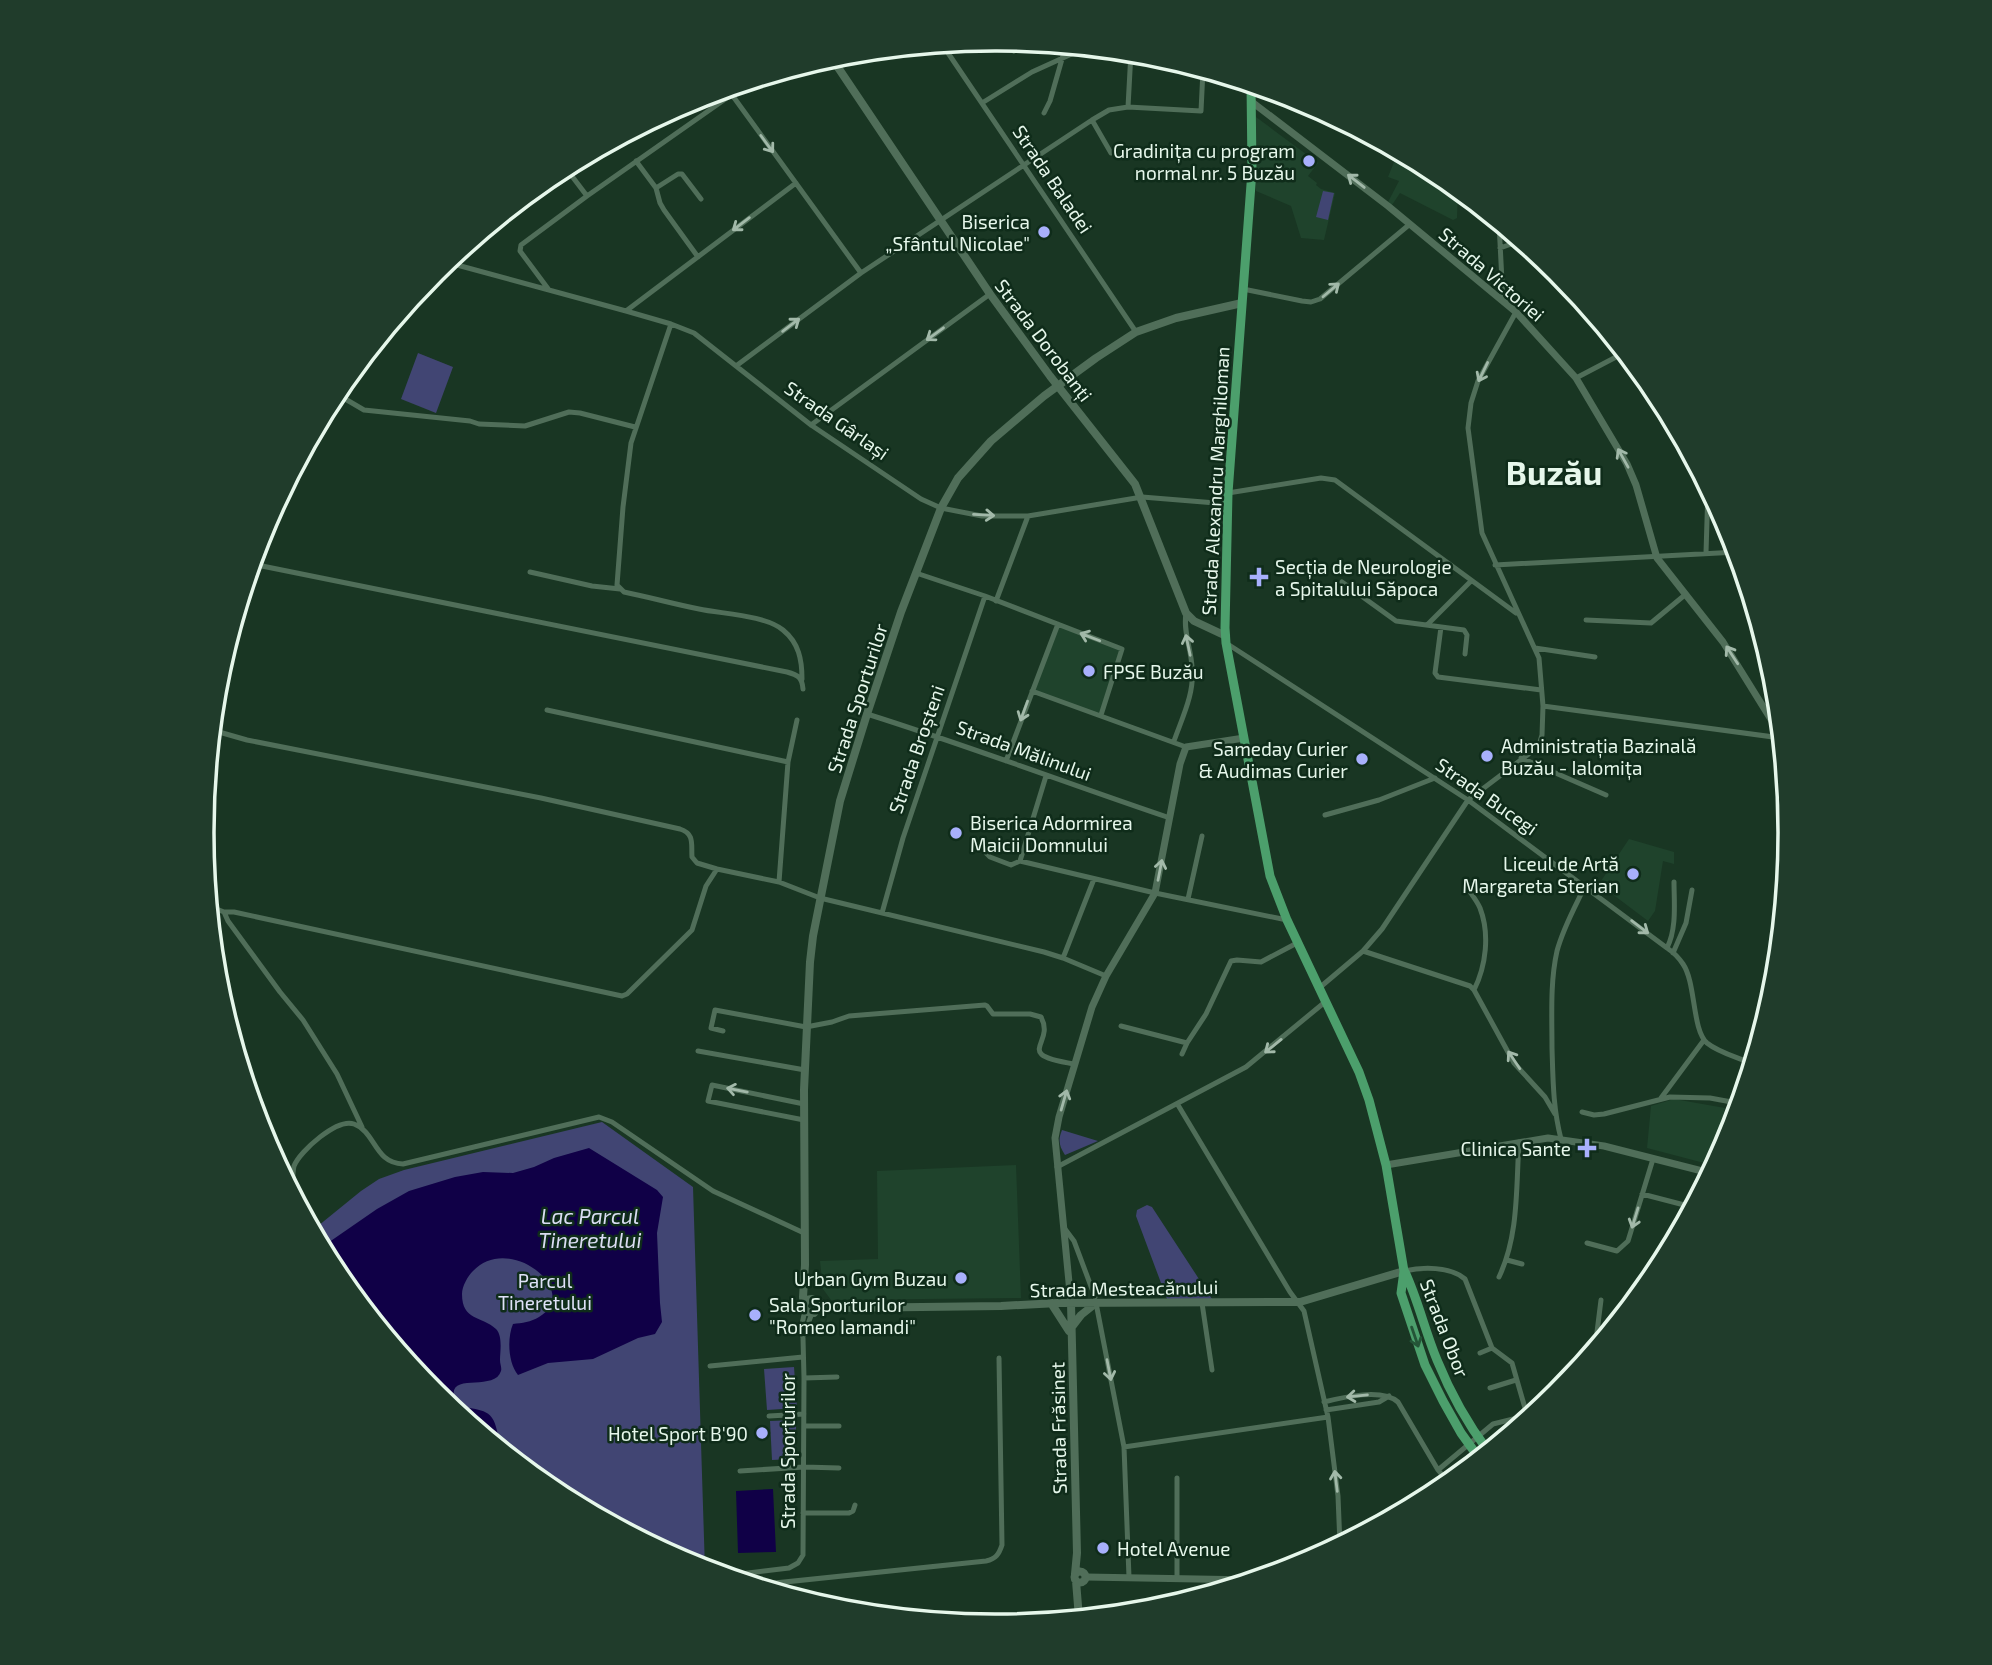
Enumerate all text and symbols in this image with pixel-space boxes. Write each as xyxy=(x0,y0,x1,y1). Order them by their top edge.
street label: Strada Baladei xyxy=(1008,121,1098,237)
one-way arrow xyxy=(759,134,774,153)
place label: Gradinița cu program normal nr. 5 Buzău xyxy=(1113,139,1295,184)
marker: Gradinița cu program normal nr. 5 Buzău xyxy=(1301,153,1317,169)
one-way arrow xyxy=(1348,174,1366,189)
place label: Biserica „Sfântul Nicolae" xyxy=(885,210,1030,255)
one-way arrow xyxy=(733,217,751,232)
street label: Strada Victoriei xyxy=(1435,222,1549,326)
marker: Biserica „Sfântul Nicolae" xyxy=(1036,224,1052,240)
street label: Strada Dorobanți xyxy=(989,274,1097,407)
one-way arrow xyxy=(1321,282,1339,297)
one-way arrow xyxy=(781,318,800,333)
one-way arrow xyxy=(926,327,945,341)
street label: Strada Alexandru Marghiloman xyxy=(1196,346,1234,616)
one-way arrow xyxy=(1476,361,1489,382)
street label: Strada Gârlași xyxy=(779,376,893,466)
one-way arrow xyxy=(1616,449,1630,469)
district label: Buzău xyxy=(1506,452,1602,492)
one-way arrow xyxy=(972,509,995,522)
place label: Secția de Neurologie a Spitalului Săpoca xyxy=(1275,555,1452,600)
marker: Secția de Neurologie a Spitalului Săpoca xyxy=(1249,567,1269,587)
street label: Strada Sporturilor xyxy=(822,620,892,776)
one-way arrow xyxy=(1080,629,1101,642)
one-way arrow xyxy=(1181,634,1195,657)
one-way arrow xyxy=(1724,645,1738,665)
place label: FPSE Buzău xyxy=(1103,660,1204,683)
marker: FPSE Buzău xyxy=(1081,663,1097,679)
street label: Strada Broșteni xyxy=(883,682,951,817)
one-way arrow xyxy=(1017,699,1029,721)
street label: Strada Mălinului xyxy=(953,715,1095,785)
place label: Administrația Bazinală Buzău - Ialomița xyxy=(1501,734,1697,781)
place label: Sameday Curier & Audimas Curier xyxy=(1199,737,1348,782)
marker: Administrația Bazinală Buzău - Ialomița xyxy=(1479,748,1495,764)
marker: Sameday Curier & Audimas Curier xyxy=(1354,751,1370,767)
street label: Strada Bucegi xyxy=(1432,753,1542,839)
place label: Biserica Adormirea Maicii Domnului xyxy=(970,811,1133,856)
marker: Biserica Adormirea Maicii Domnului xyxy=(948,825,964,841)
place label: Liceul de Artă Margareta Sterian xyxy=(1462,852,1619,897)
one-way arrow xyxy=(1154,859,1167,882)
marker: Liceul de Artă Margareta Sterian xyxy=(1625,866,1641,882)
one-way arrow xyxy=(1630,920,1648,935)
one-way arrow xyxy=(1264,1039,1282,1054)
one-way arrow xyxy=(1507,1051,1521,1070)
one-way arrow xyxy=(726,1083,749,1097)
one-way arrow xyxy=(1058,1090,1071,1112)
place label: Clinica Sante xyxy=(1461,1137,1571,1160)
marker: Clinica Sante xyxy=(1577,1138,1597,1158)
water label: Lac Parcul Tineretului xyxy=(538,1203,642,1252)
one-way arrow xyxy=(1628,1206,1641,1228)
place label: Urban Gym Buzau xyxy=(794,1267,947,1290)
park label: Parcul Tineretului xyxy=(498,1269,592,1314)
marker: Urban Gym Buzau xyxy=(953,1270,969,1286)
street label: Strada Mesteacănului xyxy=(1030,1275,1218,1301)
street label: Strada Obor xyxy=(1416,1276,1474,1381)
place label: Sala Sporturilor "Romeo Iamandi" xyxy=(769,1293,916,1338)
marker: Sala Sporturilor "Romeo Iamandi" xyxy=(747,1307,763,1323)
one-way arrow xyxy=(1410,1325,1422,1347)
one-way arrow xyxy=(1102,1358,1116,1381)
street label: Strada Frăsinet xyxy=(1045,1362,1071,1494)
street label: Strada Sporturilor xyxy=(776,1373,799,1529)
one-way arrow xyxy=(1346,1390,1368,1403)
place label: Hotel Sport B'90 xyxy=(608,1422,748,1445)
marker: Hotel Sport B'90 xyxy=(754,1425,770,1441)
one-way arrow xyxy=(1330,1470,1343,1493)
place label: Hotel Avenue xyxy=(1117,1537,1231,1560)
marker: Hotel Avenue xyxy=(1095,1540,1111,1556)

